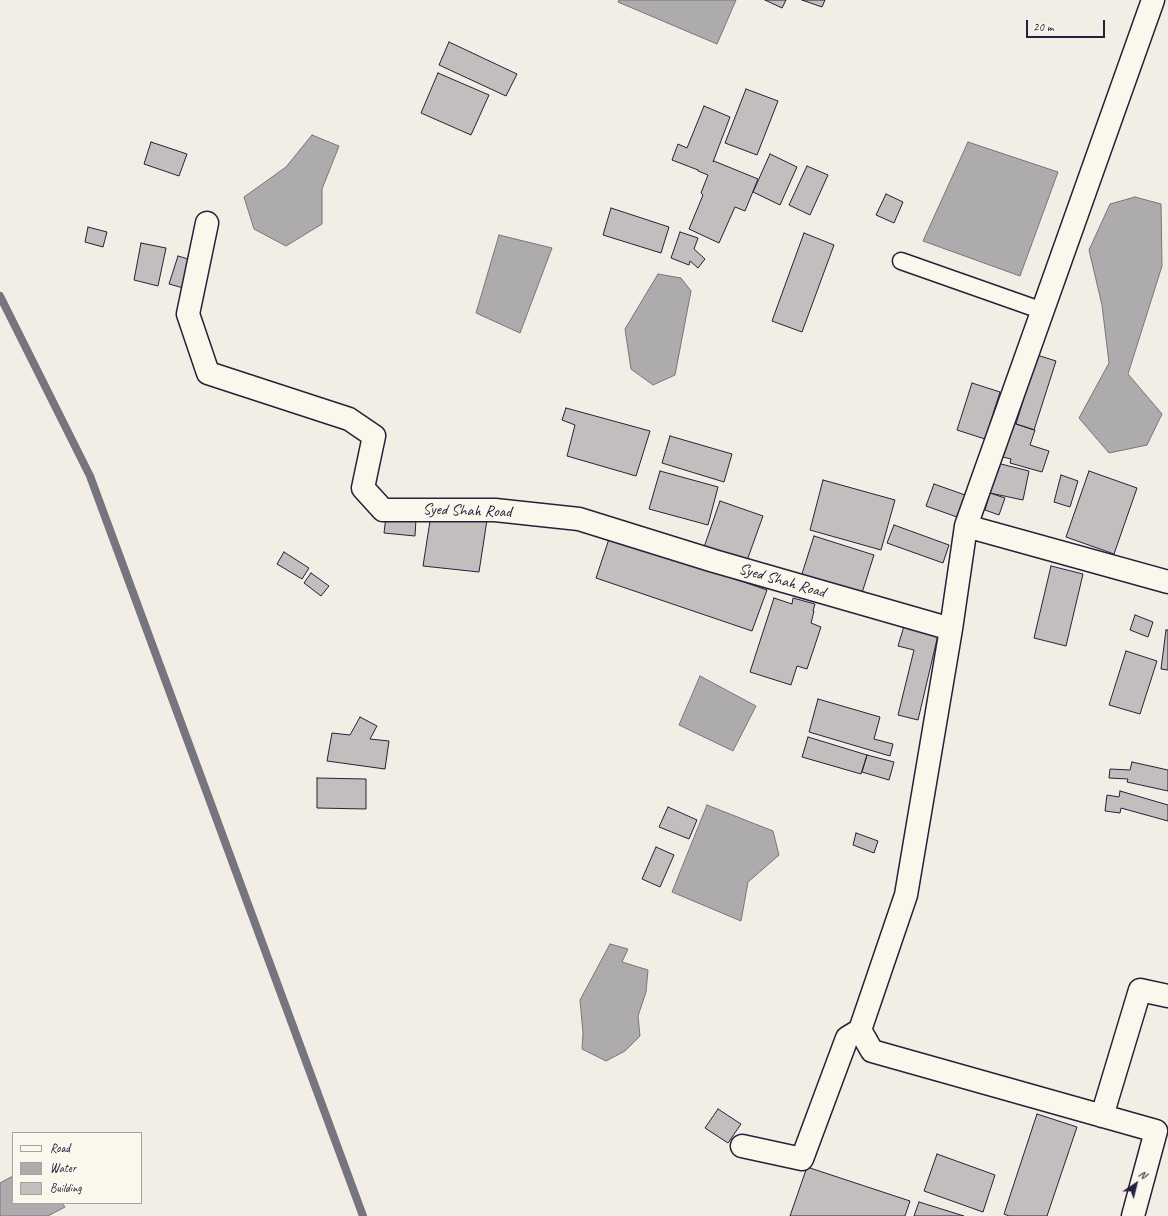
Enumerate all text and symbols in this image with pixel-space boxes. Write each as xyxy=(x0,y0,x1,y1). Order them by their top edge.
scale bar xyxy=(1028,12,1107,38)
text: 20 m xyxy=(1033,19,1053,35)
street label: Syed Shah Road xyxy=(422,500,512,522)
street label: Syed Shah Road xyxy=(737,560,827,602)
legend xyxy=(12,1132,142,1204)
text: Road xyxy=(50,1140,70,1156)
text: Water xyxy=(50,1160,76,1176)
north arrow xyxy=(1116,1164,1156,1204)
text: N xyxy=(1136,1166,1150,1182)
text: Building xyxy=(50,1180,82,1196)

